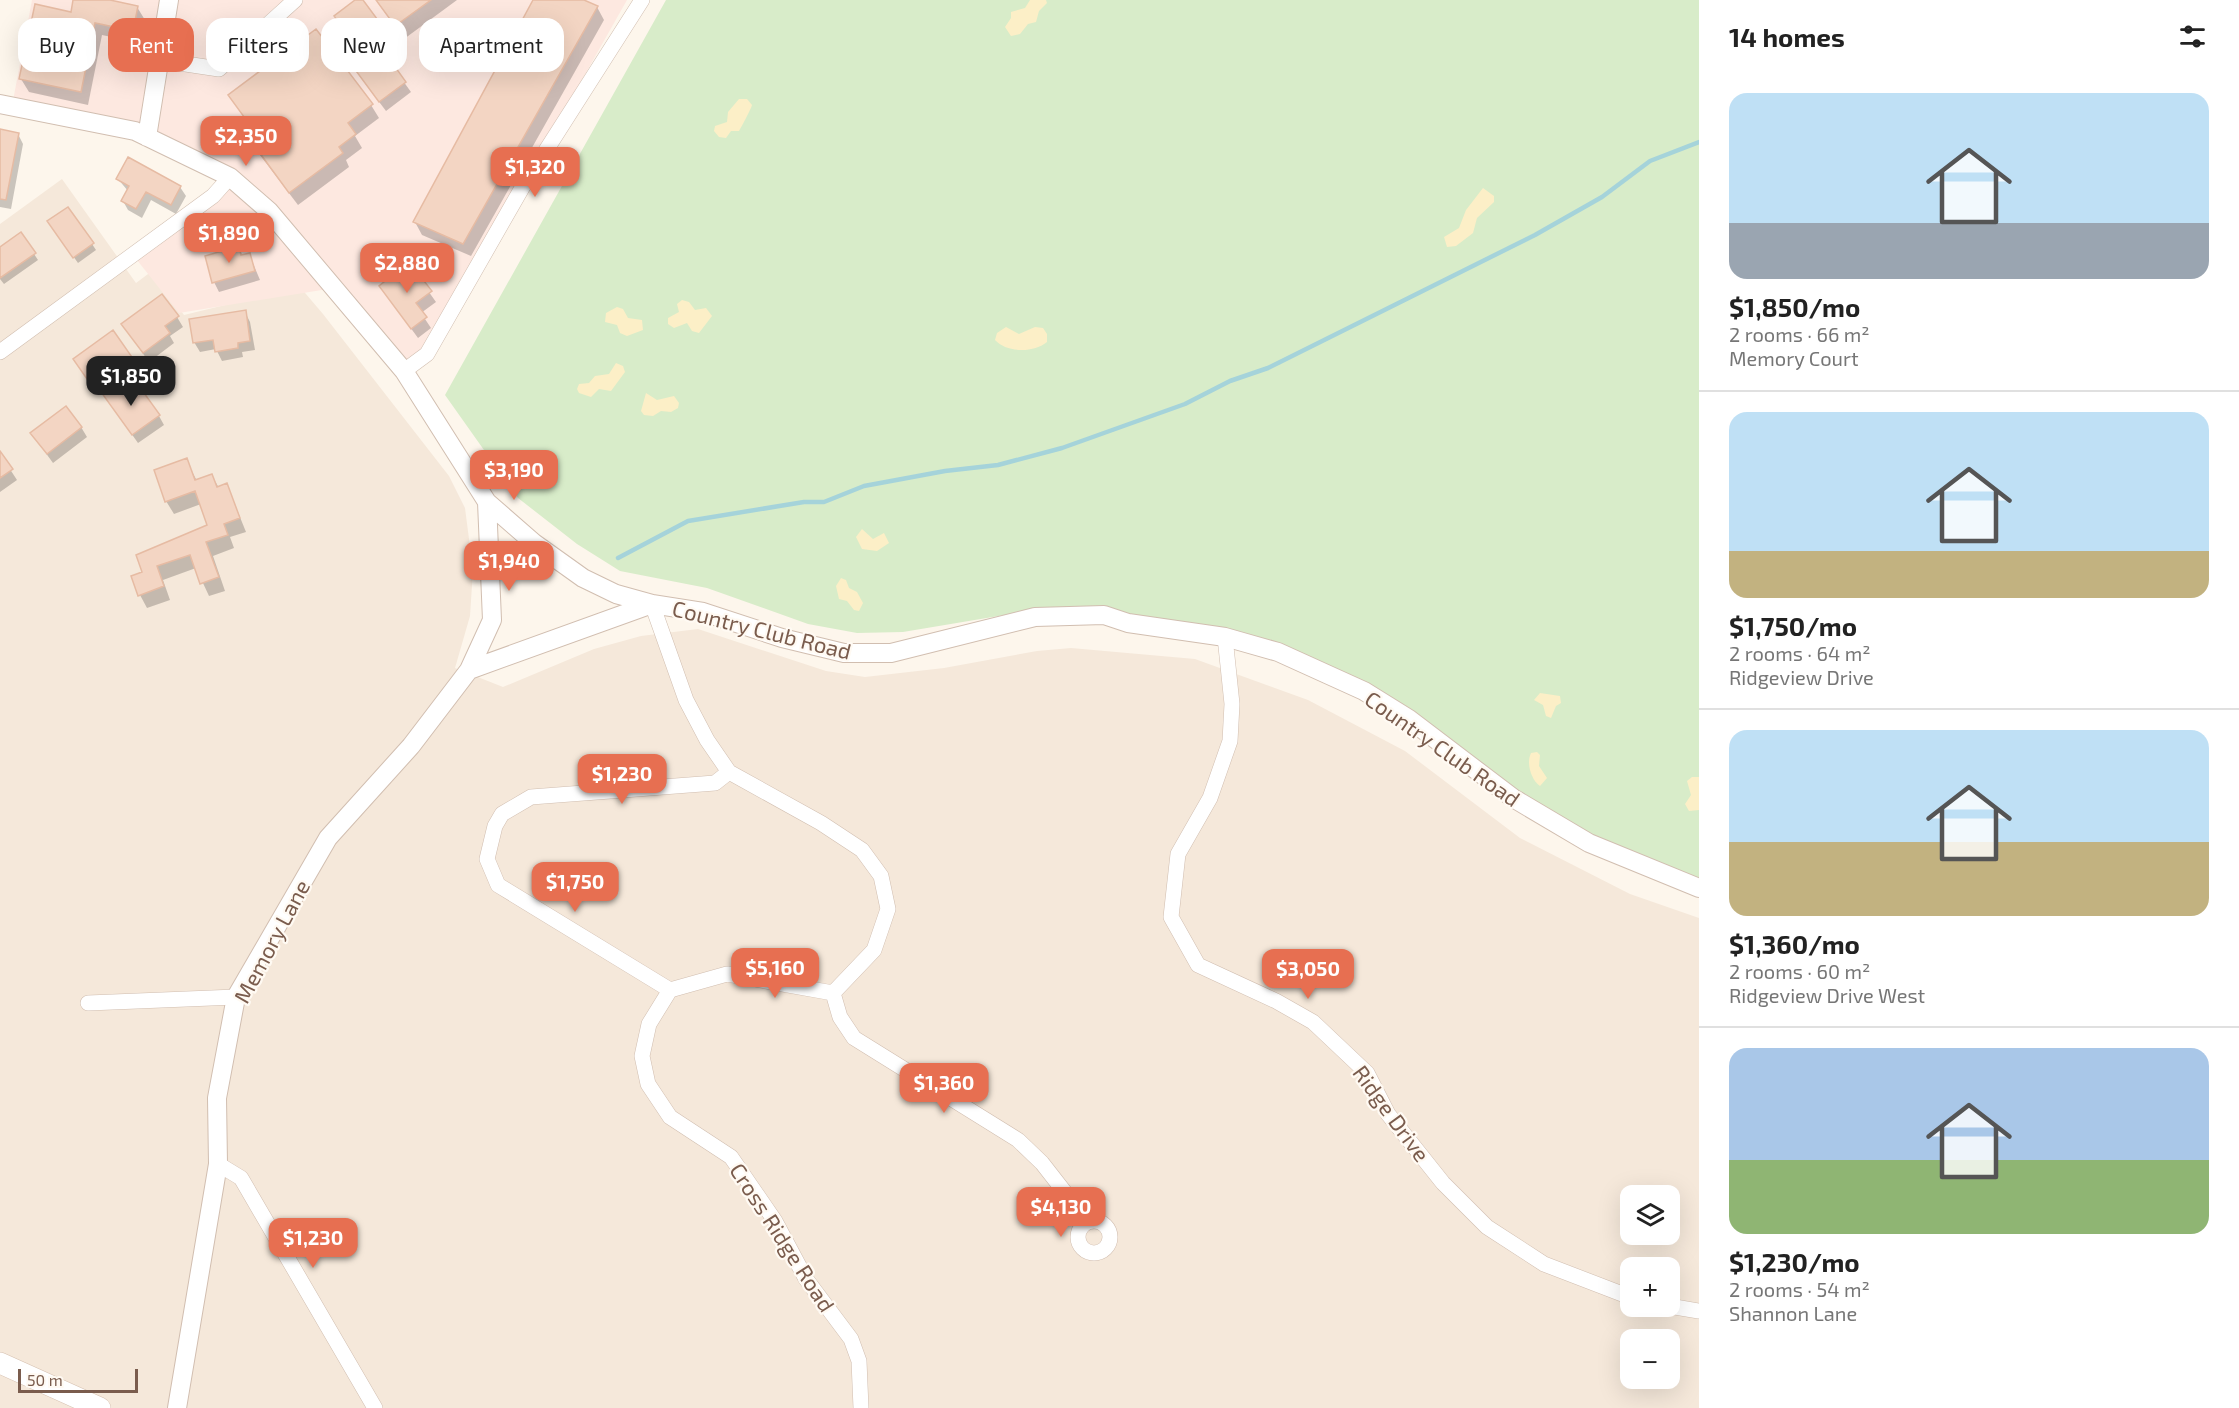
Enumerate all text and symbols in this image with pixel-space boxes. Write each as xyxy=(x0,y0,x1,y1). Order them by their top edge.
chip: Buy xyxy=(18,18,96,72)
chip: Rent xyxy=(108,18,194,72)
chip: Filters xyxy=(206,18,309,72)
chip: New xyxy=(321,18,407,72)
chip: Apartment xyxy=(419,18,564,72)
icon: filters xyxy=(2176,20,2209,53)
text: 14 homes xyxy=(1729,21,1845,52)
pin: $2,350 xyxy=(197,116,295,167)
text: $2,350 xyxy=(214,123,278,147)
icon: home xyxy=(1915,132,2023,240)
pin: $1,320 xyxy=(486,147,584,198)
text: $1,320 xyxy=(505,154,565,178)
pin: $1,890 xyxy=(180,213,278,264)
text: $1,890 xyxy=(198,220,260,244)
pin: $2,880 xyxy=(358,243,456,294)
text: $2,880 xyxy=(374,250,440,274)
text: $1,850/mo xyxy=(1729,291,1860,322)
text: 2 rooms · 66 m² xyxy=(1729,322,1870,346)
text: Memory Court xyxy=(1729,346,1859,370)
pin: $1,850 xyxy=(82,356,180,407)
text: $1,850 xyxy=(100,363,162,387)
pin: $3,190 xyxy=(465,450,563,501)
icon: home xyxy=(1915,451,2023,559)
text: $3,190 xyxy=(484,457,544,481)
pin: $1,940 xyxy=(460,541,558,592)
text: $1,940 xyxy=(478,548,540,572)
street label: Country Club Road xyxy=(670,594,854,664)
text: $1,750/mo xyxy=(1729,610,1857,641)
text: 2 rooms · 64 m² xyxy=(1729,641,1871,665)
text: Ridgeview Drive xyxy=(1729,665,1874,689)
street label: Country Club Road xyxy=(1360,685,1526,811)
pin: $1,230 xyxy=(573,754,671,805)
text: $1,230 xyxy=(592,761,652,785)
icon: home xyxy=(1915,769,2023,877)
pin: $1,750 xyxy=(526,862,624,913)
text: $1,750 xyxy=(546,869,604,893)
street label: Memory Lane xyxy=(228,875,314,1007)
text: $1,360/mo xyxy=(1729,928,1860,959)
pin: $5,160 xyxy=(726,948,824,999)
pin: $3,050 xyxy=(1259,949,1357,1000)
text: $5,160 xyxy=(745,955,805,979)
text: $3,050 xyxy=(1276,956,1340,980)
text: 2 rooms · 60 m² xyxy=(1729,959,1870,983)
text: Ridgeview Drive West xyxy=(1729,983,1925,1007)
street label: Ridge Drive xyxy=(1348,1060,1436,1166)
pin: $1,360 xyxy=(895,1063,993,1114)
text: $1,360 xyxy=(914,1070,974,1094)
icon: home xyxy=(1915,1087,2023,1195)
street label: Cross Ridge Road xyxy=(725,1158,841,1316)
map controls xyxy=(1620,1185,1680,1389)
button: layers xyxy=(1620,1185,1680,1245)
pin: $4,130 xyxy=(1012,1187,1110,1238)
text: $4,130 xyxy=(1031,1194,1091,1218)
pin: $1,230 xyxy=(264,1218,362,1269)
text: $1,230 xyxy=(283,1225,343,1249)
text: $1,230/mo xyxy=(1729,1246,1860,1277)
button: + xyxy=(1620,1257,1680,1317)
text: 2 rooms · 54 m² xyxy=(1729,1277,1870,1301)
text: Shannon Lane xyxy=(1729,1301,1857,1325)
button: − xyxy=(1620,1329,1680,1389)
scale bar xyxy=(18,1366,138,1394)
text: 50 m xyxy=(27,1370,63,1389)

